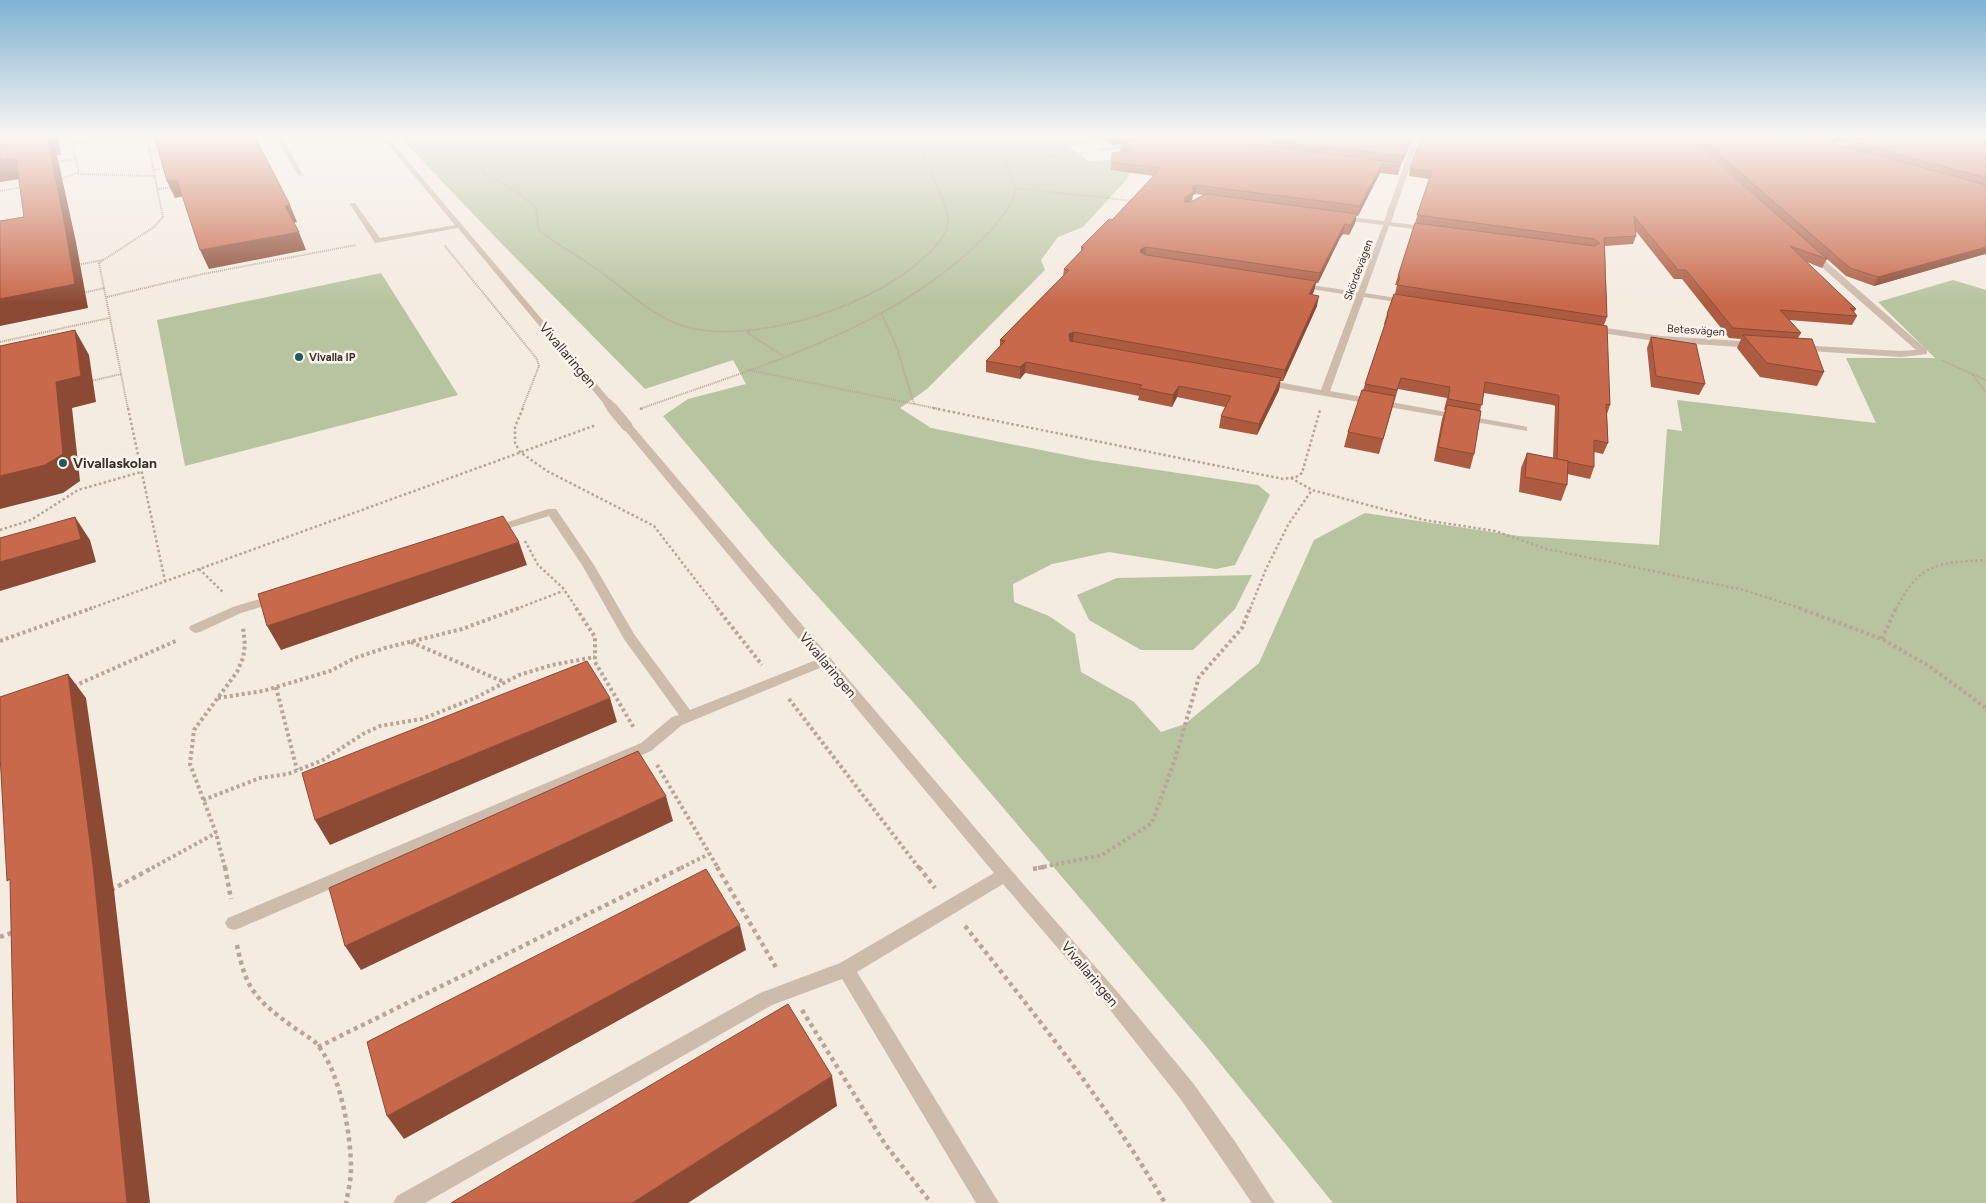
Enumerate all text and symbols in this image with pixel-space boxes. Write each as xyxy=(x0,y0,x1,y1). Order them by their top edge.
street label: Skördevägen xyxy=(1341,238,1376,303)
street label: Vivallaringen xyxy=(535,319,600,392)
street label: Betesvägen xyxy=(1667,322,1725,339)
marker: Vivalla IP xyxy=(293,351,305,363)
place label: Vivalla IP xyxy=(309,351,356,364)
place label: Vivallaskolan xyxy=(73,455,157,472)
marker: Vivallaskolan xyxy=(57,457,69,469)
street label: Vivallaringen xyxy=(795,629,860,702)
street label: Vivallaringen xyxy=(1057,938,1122,1011)

